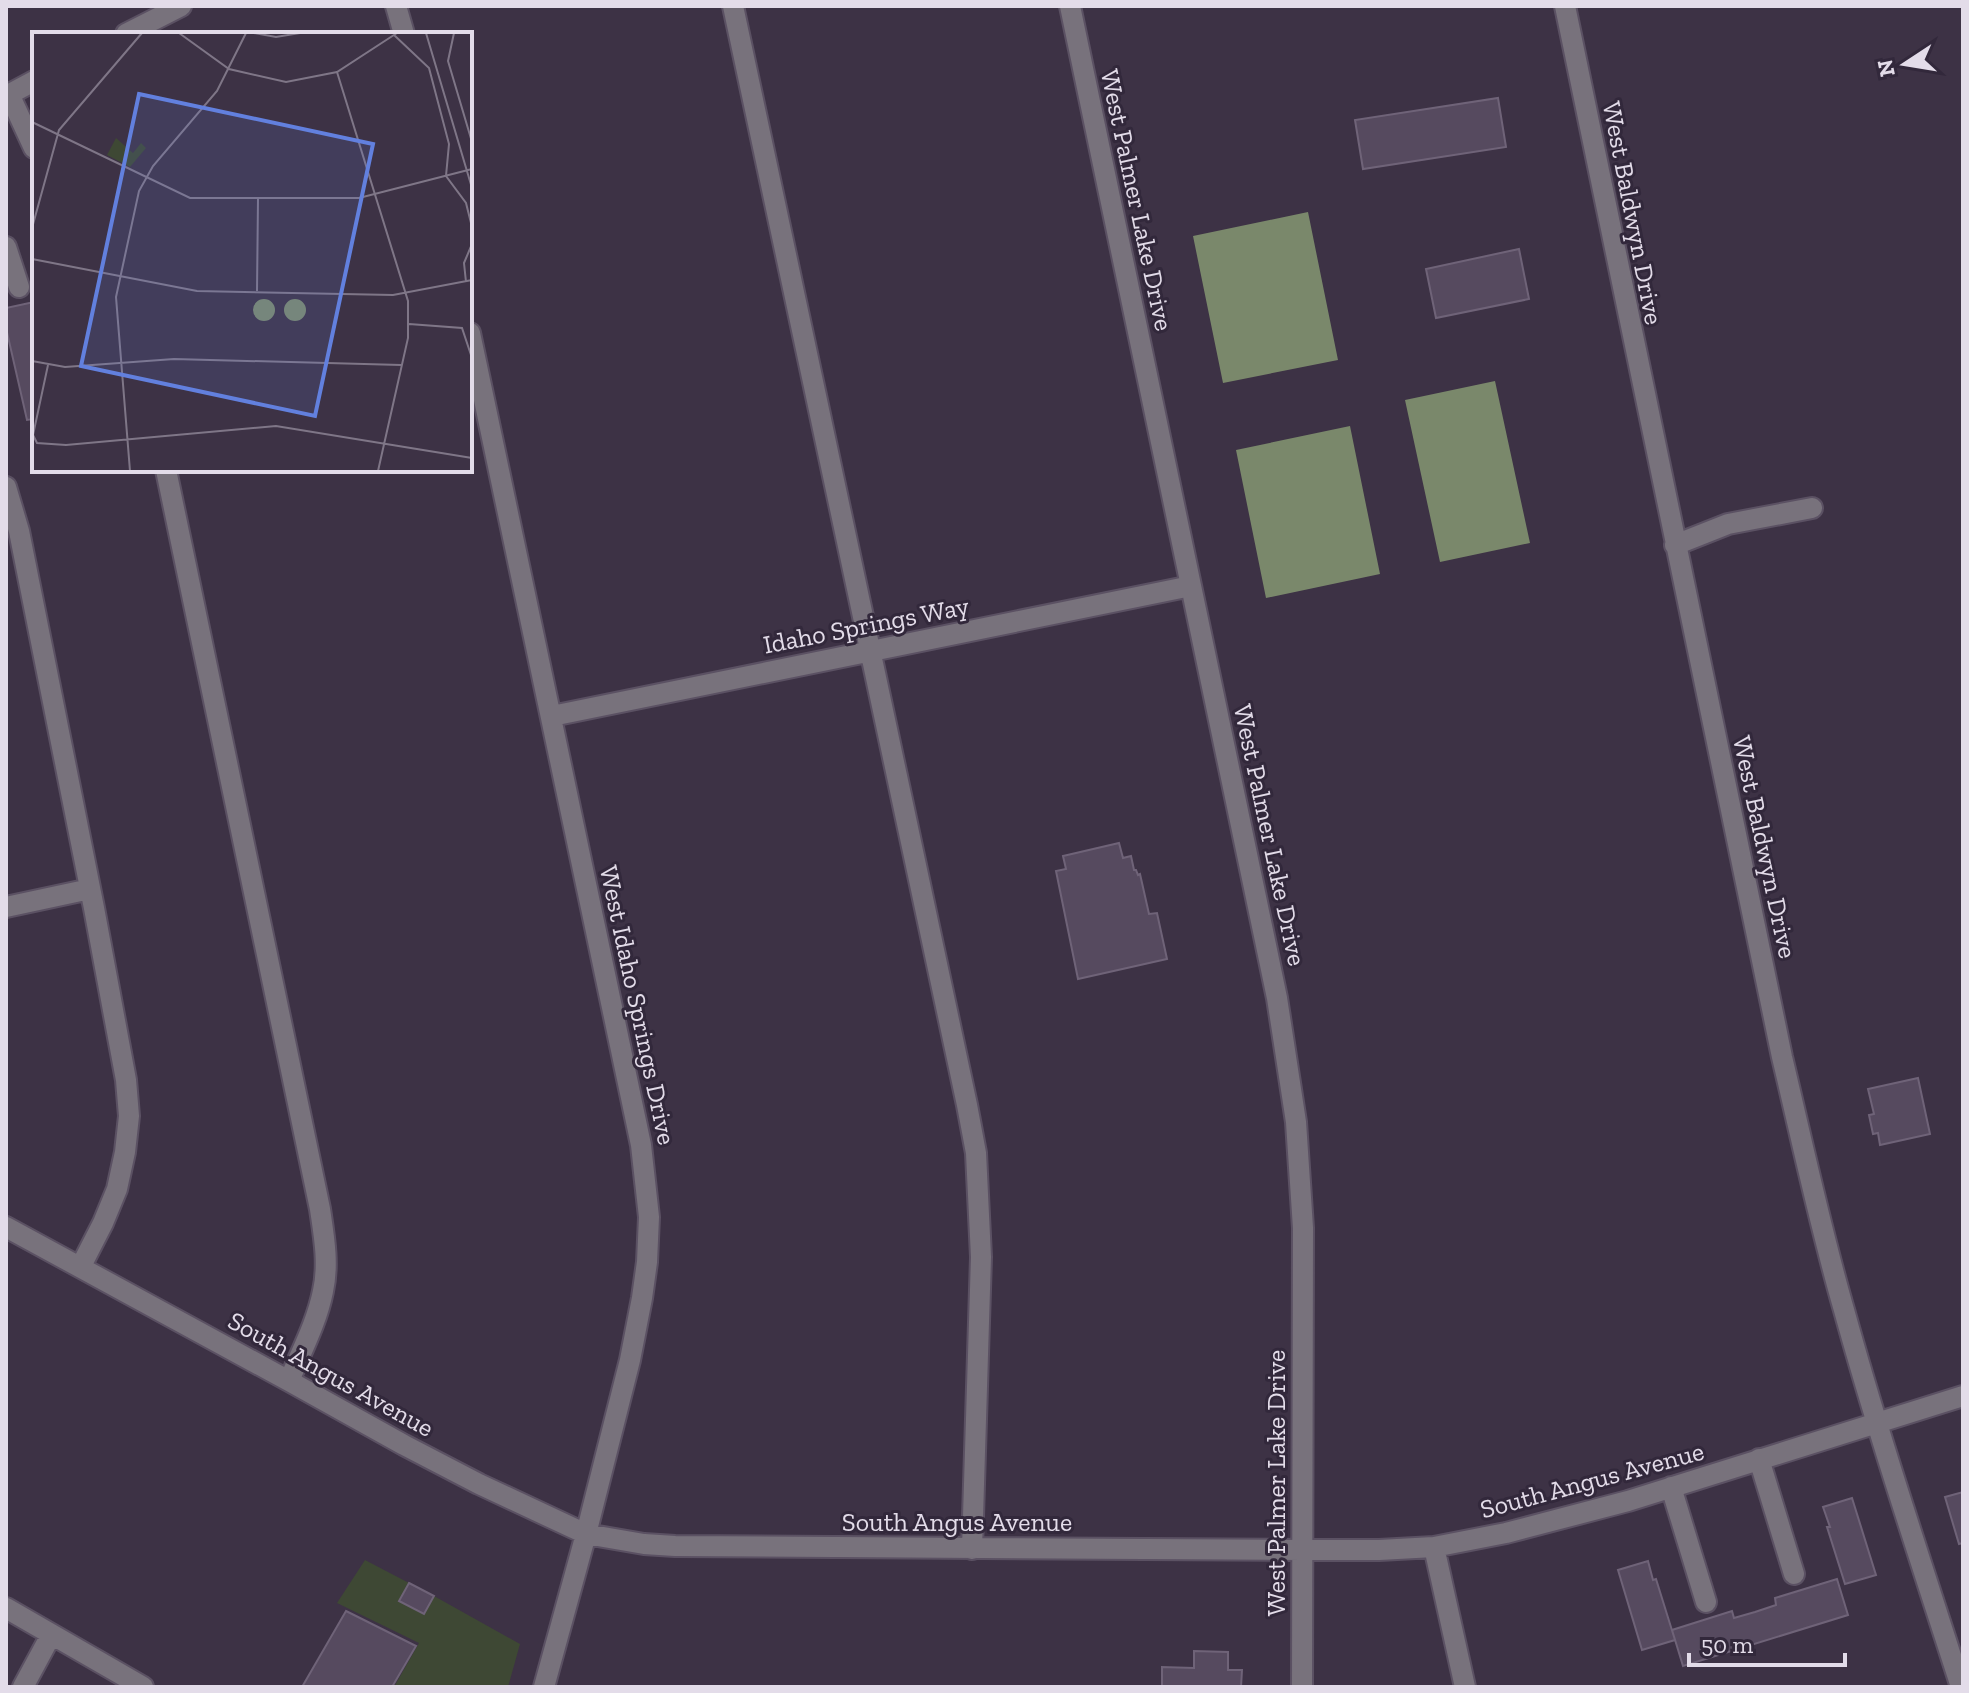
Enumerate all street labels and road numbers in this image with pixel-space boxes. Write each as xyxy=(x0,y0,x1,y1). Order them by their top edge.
street label: West Palmer Lake Drive xyxy=(1094,66,1180,334)
street label: West Baldwyn Drive xyxy=(1596,99,1670,327)
street label: Idaho Springs Way xyxy=(760,589,972,661)
street label: West Palmer Lake Drive xyxy=(1227,701,1313,969)
street label: West Baldwyn Drive xyxy=(1726,733,1804,961)
street label: West Idaho Springs Drive xyxy=(593,862,683,1148)
street label: South Angus Avenue xyxy=(223,1304,439,1444)
street label: West Palmer Lake Drive xyxy=(1260,1350,1292,1616)
street label: South Angus Avenue xyxy=(1477,1435,1707,1525)
street label: South Angus Avenue xyxy=(842,1506,1072,1538)

